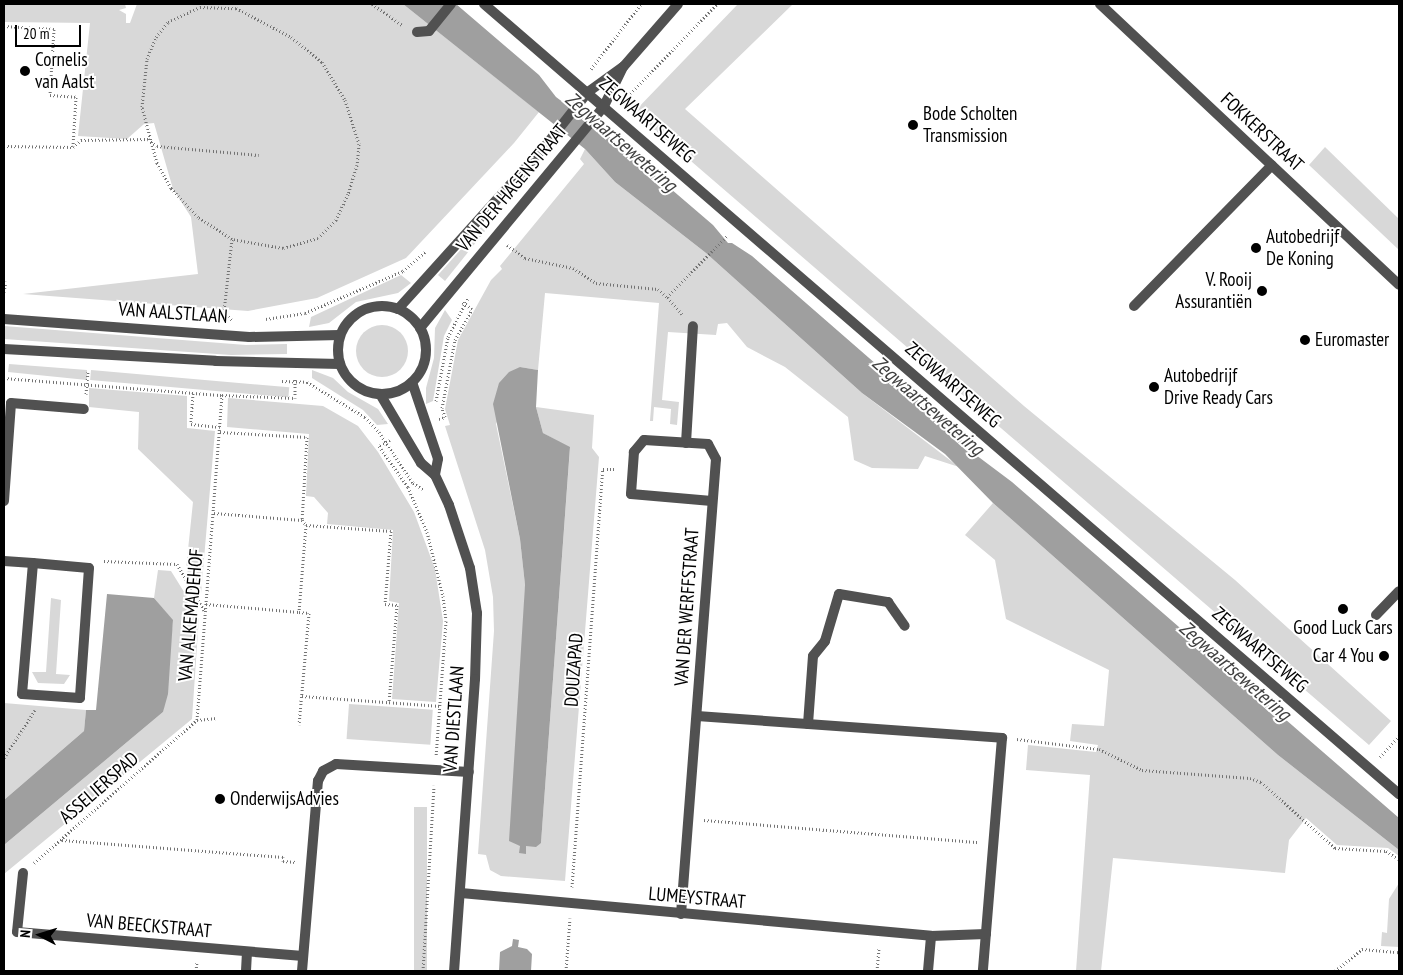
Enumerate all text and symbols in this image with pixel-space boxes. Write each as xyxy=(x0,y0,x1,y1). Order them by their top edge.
scale bar xyxy=(18,15,84,47)
text: 20 m xyxy=(23,24,49,43)
place label: Cornelis van Aalst xyxy=(35,49,95,93)
marker: Cornelis van Aalst xyxy=(19,65,31,77)
street label: ZEGWAARTSEWEG xyxy=(594,72,700,168)
water label: Zegwaartsewetering xyxy=(560,87,682,197)
street label: FOKKERSTRAAT xyxy=(1216,88,1308,176)
place label: Bode Scholten Transmission xyxy=(923,103,1017,147)
street label: VAN DER HAGENSTRAAT xyxy=(452,119,572,257)
marker: Bode Scholten Transmission xyxy=(907,119,919,131)
place label: Autobedrijf De Koning xyxy=(1266,226,1339,270)
marker: Autobedrijf De Koning xyxy=(1250,242,1262,254)
place label: V. Rooij Assurantiën xyxy=(1175,269,1252,313)
marker: V. Rooij Assurantiën xyxy=(1256,285,1268,297)
street label: VAN AALSTLAAN xyxy=(117,298,229,328)
place label: Euromaster xyxy=(1315,329,1389,351)
marker: Euromaster xyxy=(1299,334,1311,346)
street label: ZEGWAARTSEWEG xyxy=(900,337,1006,433)
water label: Zegwaartsewetering xyxy=(867,351,989,461)
place label: Autobedrijf Drive Ready Cars xyxy=(1164,365,1273,409)
marker: Autobedrijf Drive Ready Cars xyxy=(1148,381,1160,393)
street label: VAN DER WERFFSTRAAT xyxy=(670,527,704,687)
street label: VAN ALKEMADEHOF xyxy=(174,548,208,682)
street label: ZEGWAARTSEWEG xyxy=(1207,602,1313,698)
marker: Good Luck Cars xyxy=(1337,603,1349,615)
water label: Zegwaartsewetering xyxy=(1174,616,1296,726)
place label: Good Luck Cars xyxy=(1293,617,1393,639)
street label: DOUZAPAD xyxy=(560,632,588,708)
place label: Car 4 You xyxy=(1312,645,1374,667)
marker: Car 4 You xyxy=(1378,650,1390,662)
street label: VAN DIESTLAAN xyxy=(439,665,469,773)
street label: ASSELIERSPAD xyxy=(55,747,143,829)
place label: OnderwijsAdvies xyxy=(230,788,339,810)
marker: OnderwijsAdvies xyxy=(214,793,226,805)
street label: LUMEYSTRAAT xyxy=(647,882,747,914)
street label: VAN BEECKSTRAAT xyxy=(86,909,212,943)
north arrow xyxy=(15,910,65,960)
text: N xyxy=(16,929,34,938)

